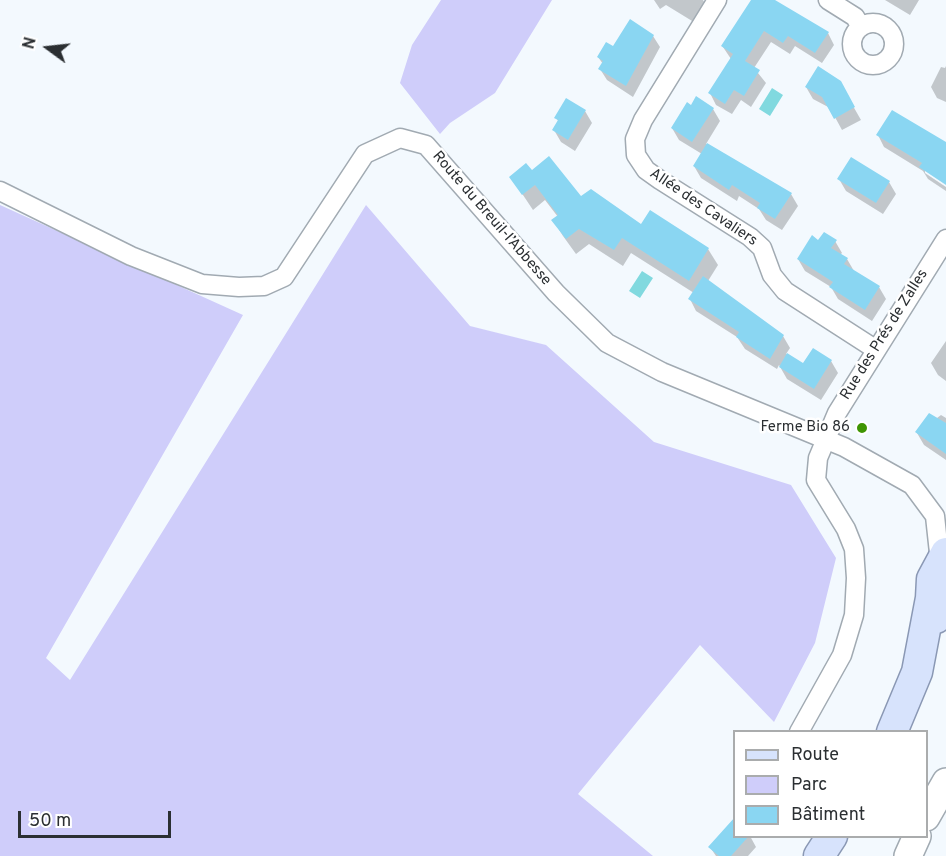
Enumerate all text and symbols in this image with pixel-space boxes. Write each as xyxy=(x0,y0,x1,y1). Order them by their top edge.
north arrow xyxy=(18,18,78,78)
text: N xyxy=(19,35,42,51)
street label: Route du Breuil-l’Abbesse xyxy=(428,148,554,290)
street label: Allée des Cavaliers xyxy=(646,165,760,251)
street label: Rue des Prés de Zalles xyxy=(837,266,933,404)
place label: Ferme Bio 86 xyxy=(761,419,850,437)
marker: Ferme Bio 86 xyxy=(855,421,869,435)
legend xyxy=(733,730,928,838)
text: Route xyxy=(791,744,839,767)
text: Parc xyxy=(791,774,827,797)
scale bar xyxy=(21,799,174,837)
text: Bâtiment xyxy=(791,804,865,827)
text: 50 m xyxy=(29,810,71,833)

